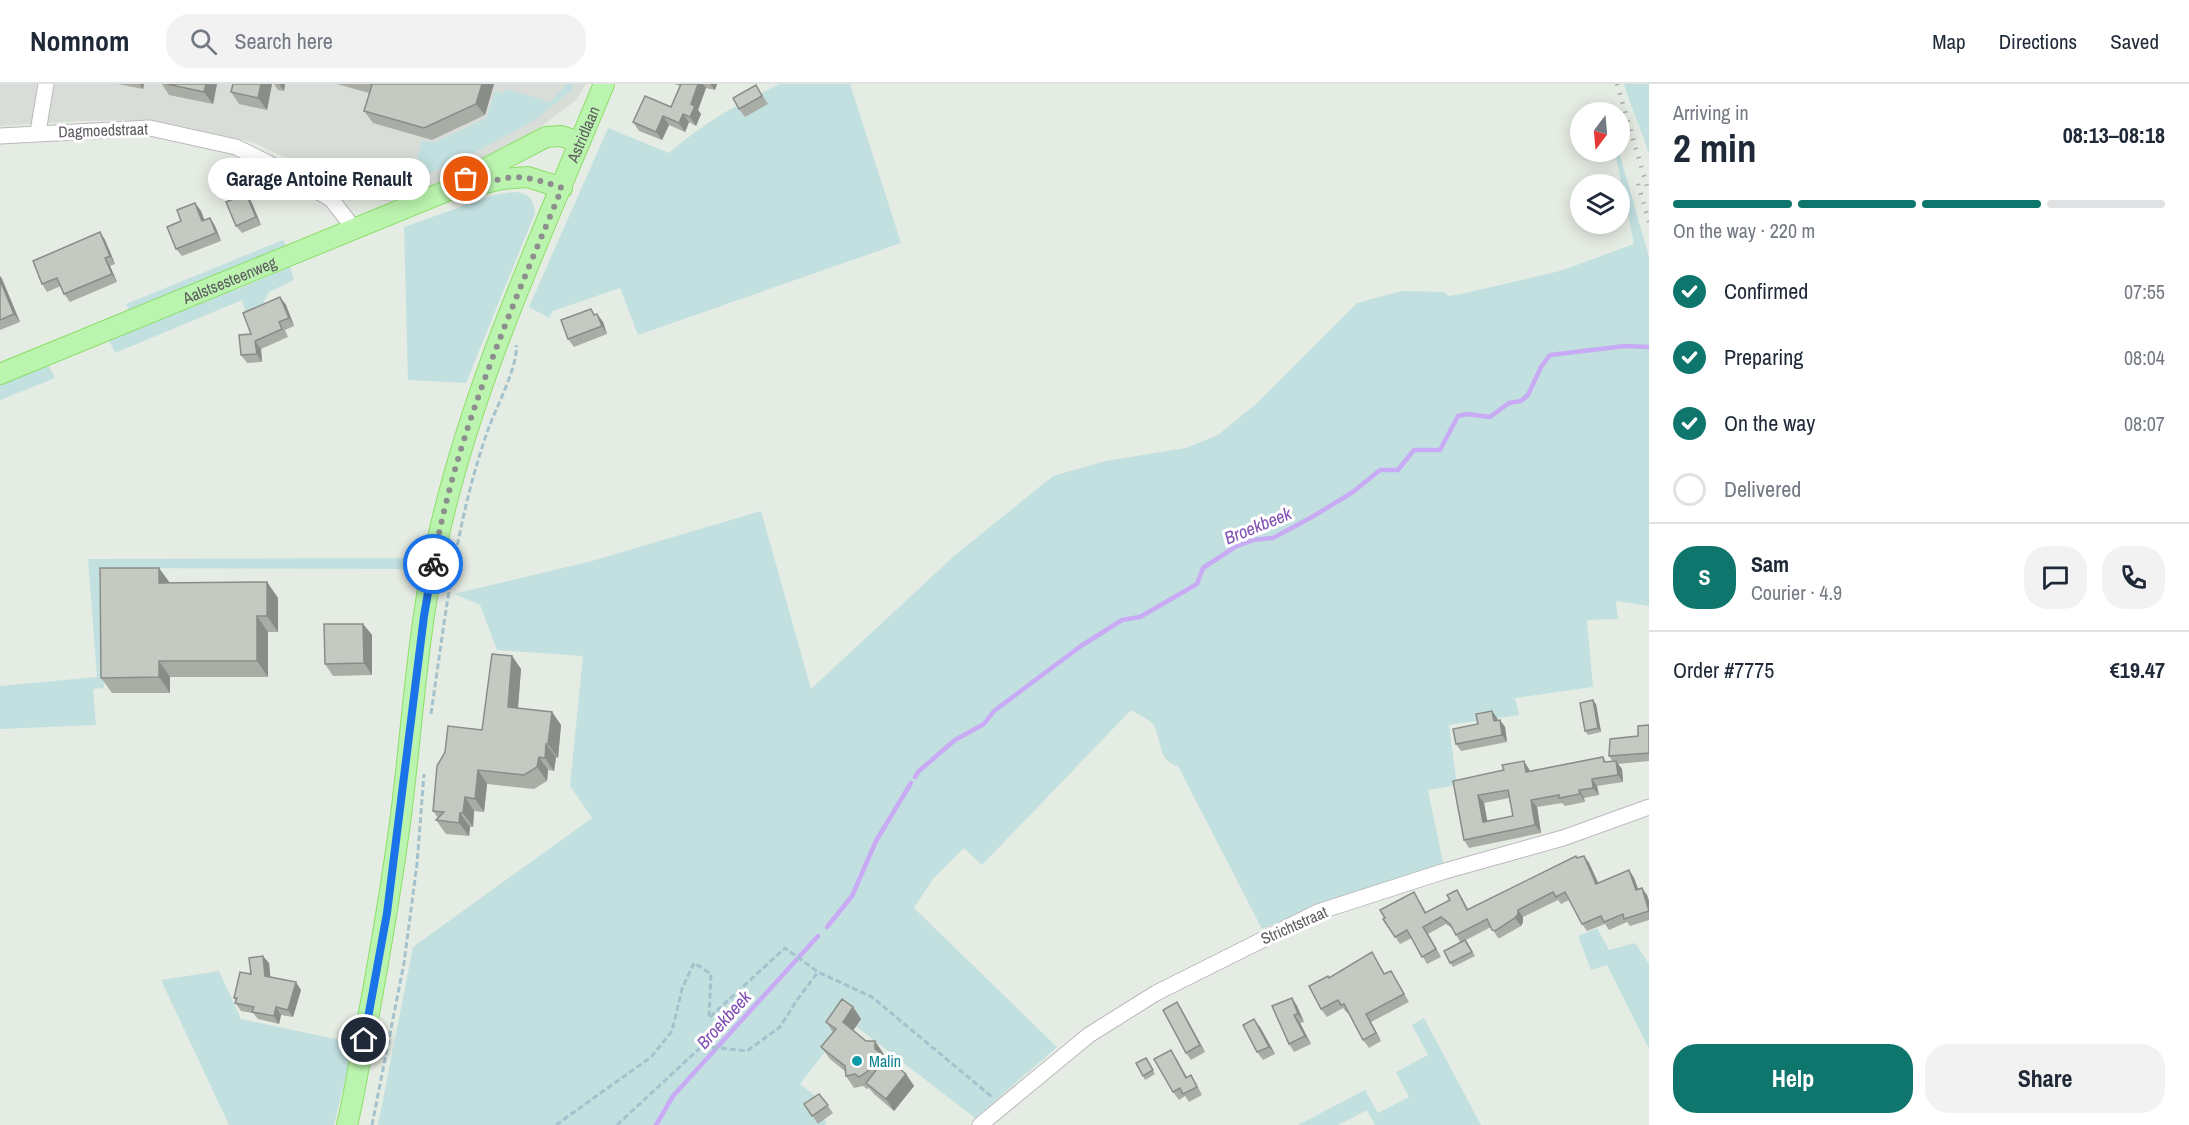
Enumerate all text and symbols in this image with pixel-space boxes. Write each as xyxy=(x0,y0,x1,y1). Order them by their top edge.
search box xyxy=(166,14,586,68)
text: Nomnom xyxy=(30,22,130,60)
icon: search xyxy=(187,25,220,58)
text: Search here xyxy=(235,26,333,56)
text: Map xyxy=(1932,27,1966,56)
text: Directions xyxy=(1999,27,2077,56)
text: Saved xyxy=(2110,27,2159,56)
text: Arriving in xyxy=(1673,99,1749,126)
north arrow xyxy=(1570,102,1630,162)
map controls xyxy=(1570,102,1630,234)
street label: Astridlaan xyxy=(561,103,605,167)
street label: Dagmoedstraat xyxy=(58,117,149,143)
text: 08:13–08:18 xyxy=(2063,120,2165,150)
text: 2 min xyxy=(1673,122,1757,174)
pin xyxy=(440,153,491,204)
callout: Garage Antoine Renault xyxy=(208,158,430,200)
icon: bag xyxy=(449,162,482,195)
text: Garage Antoine Renault xyxy=(226,165,412,192)
button: layers xyxy=(1570,174,1630,234)
text: On the way · 220 m xyxy=(1673,217,1815,244)
street label: Aalstsesteenweg xyxy=(178,251,280,309)
icon: check xyxy=(1673,275,1706,308)
text: Confirmed xyxy=(1724,276,1808,306)
text: 07:55 xyxy=(2124,278,2165,305)
icon: check xyxy=(1673,341,1706,374)
text: Preparing xyxy=(1724,342,1803,372)
text: 08:04 xyxy=(2124,344,2165,371)
icon: check xyxy=(1673,407,1706,440)
text: On the way xyxy=(1724,408,1815,438)
text: 08:07 xyxy=(2124,410,2165,437)
text: Delivered xyxy=(1724,474,1801,504)
water label: Broekbeek xyxy=(1220,500,1296,550)
courier xyxy=(403,534,463,594)
button: chat xyxy=(2024,546,2087,609)
button: phone xyxy=(2102,546,2165,609)
icon: bike xyxy=(417,548,450,581)
text: Sam xyxy=(1751,549,1789,579)
text: S xyxy=(1698,562,1711,592)
text: Courier · 4.9 xyxy=(1751,579,1842,606)
text: Order #7775 xyxy=(1673,655,1774,685)
text: €19.47 xyxy=(2110,655,2165,685)
street label: Strichtstraat xyxy=(1257,900,1331,949)
water label: Broekbeek xyxy=(691,985,757,1054)
pin xyxy=(338,1014,389,1065)
icon: home xyxy=(347,1023,380,1056)
button: Help xyxy=(1673,1044,1913,1113)
button: Share xyxy=(1925,1044,2165,1113)
place label: Malin xyxy=(869,1050,901,1072)
marker: Malin xyxy=(850,1054,864,1068)

